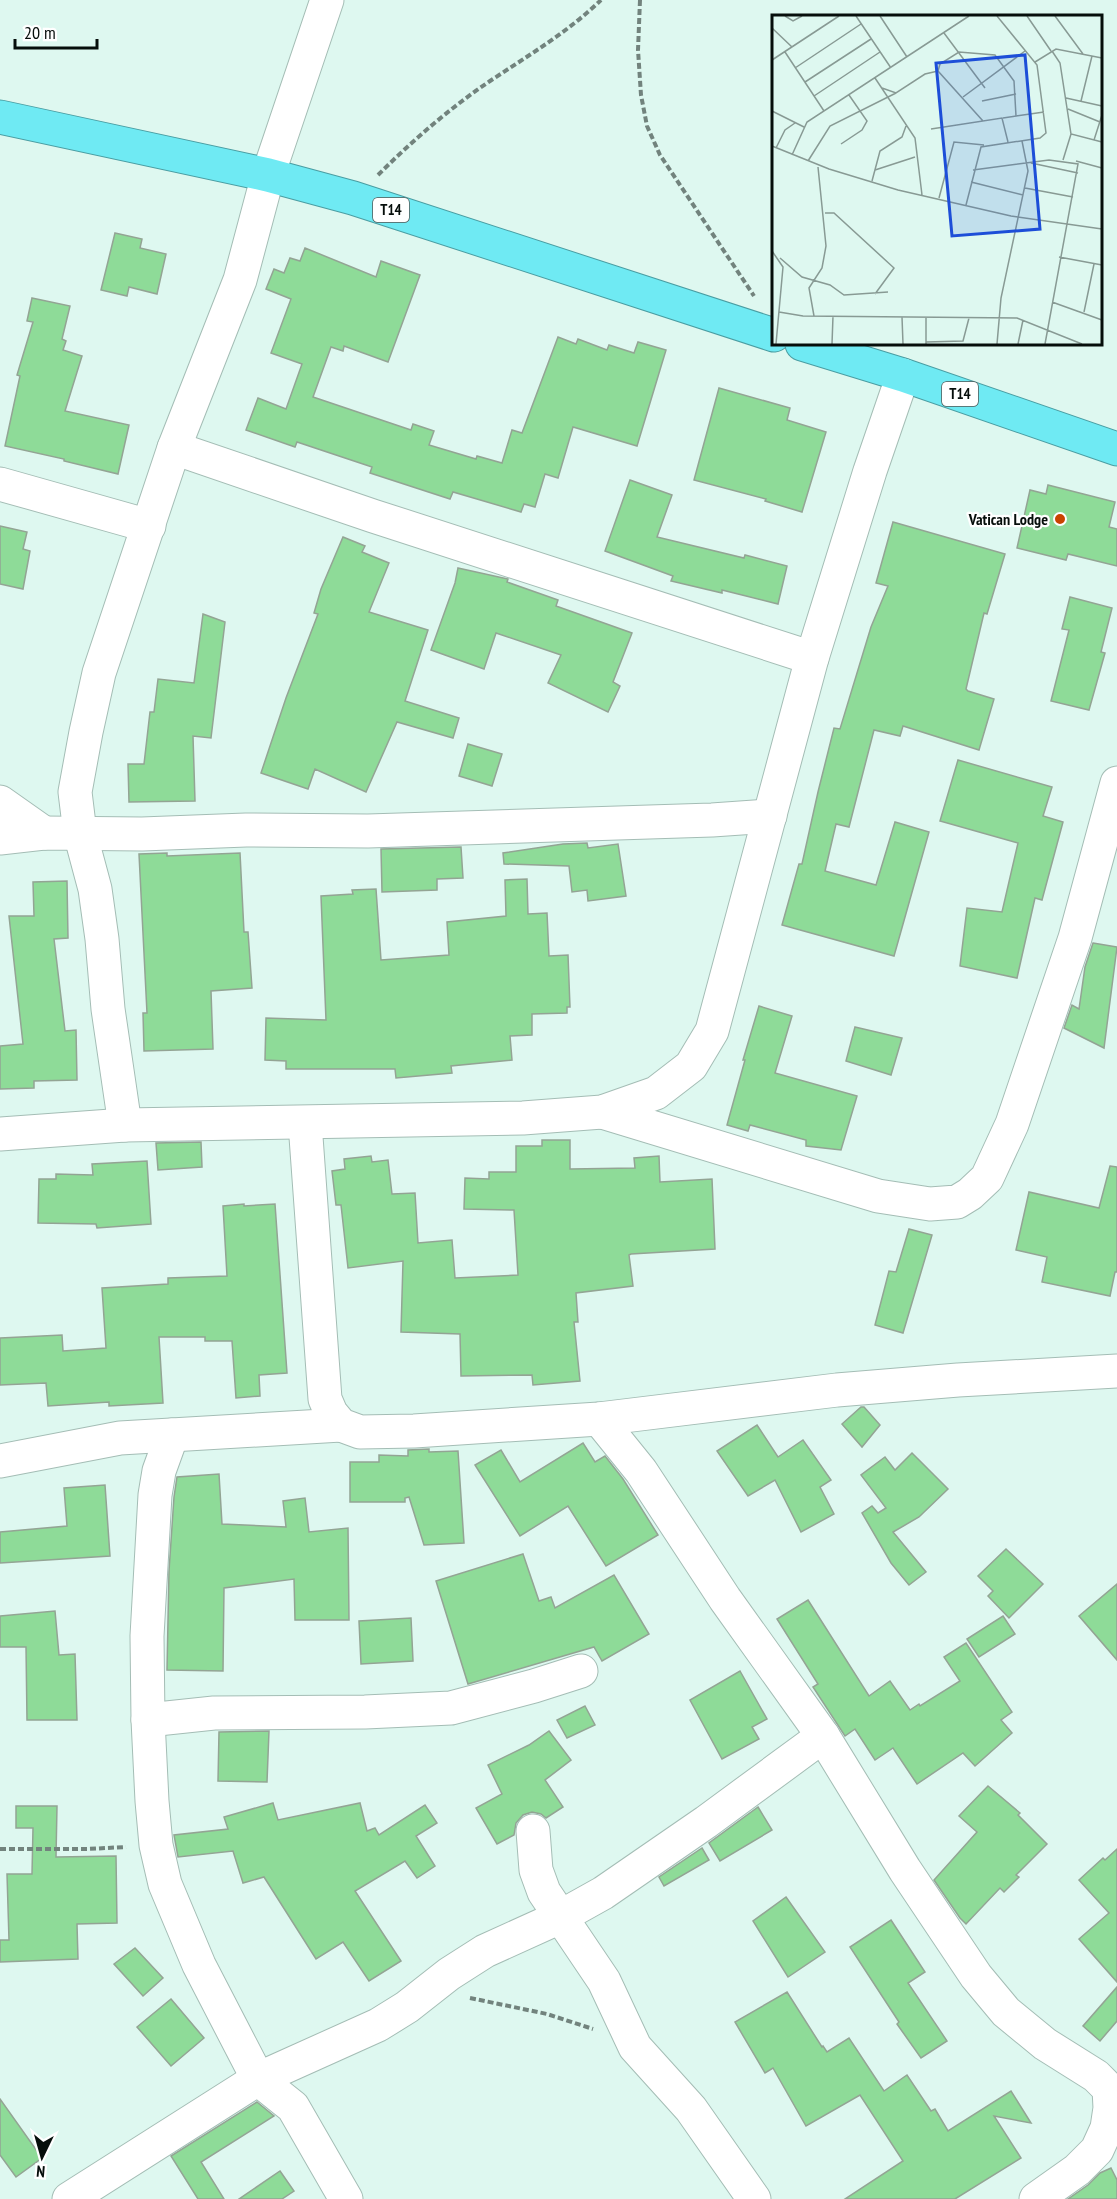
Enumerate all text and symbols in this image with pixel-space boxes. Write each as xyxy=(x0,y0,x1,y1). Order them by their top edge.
scale bar xyxy=(15,12,98,50)
inset map xyxy=(772,15,1102,345)
text: 20 m xyxy=(24,21,56,44)
road number: T14 xyxy=(373,198,409,222)
road number: T14 xyxy=(942,382,978,406)
place label: Vatican Lodge xyxy=(968,509,1048,529)
marker: Vatican Lodge xyxy=(1053,512,1067,526)
north arrow xyxy=(12,2127,72,2187)
text: N xyxy=(36,2162,46,2182)

